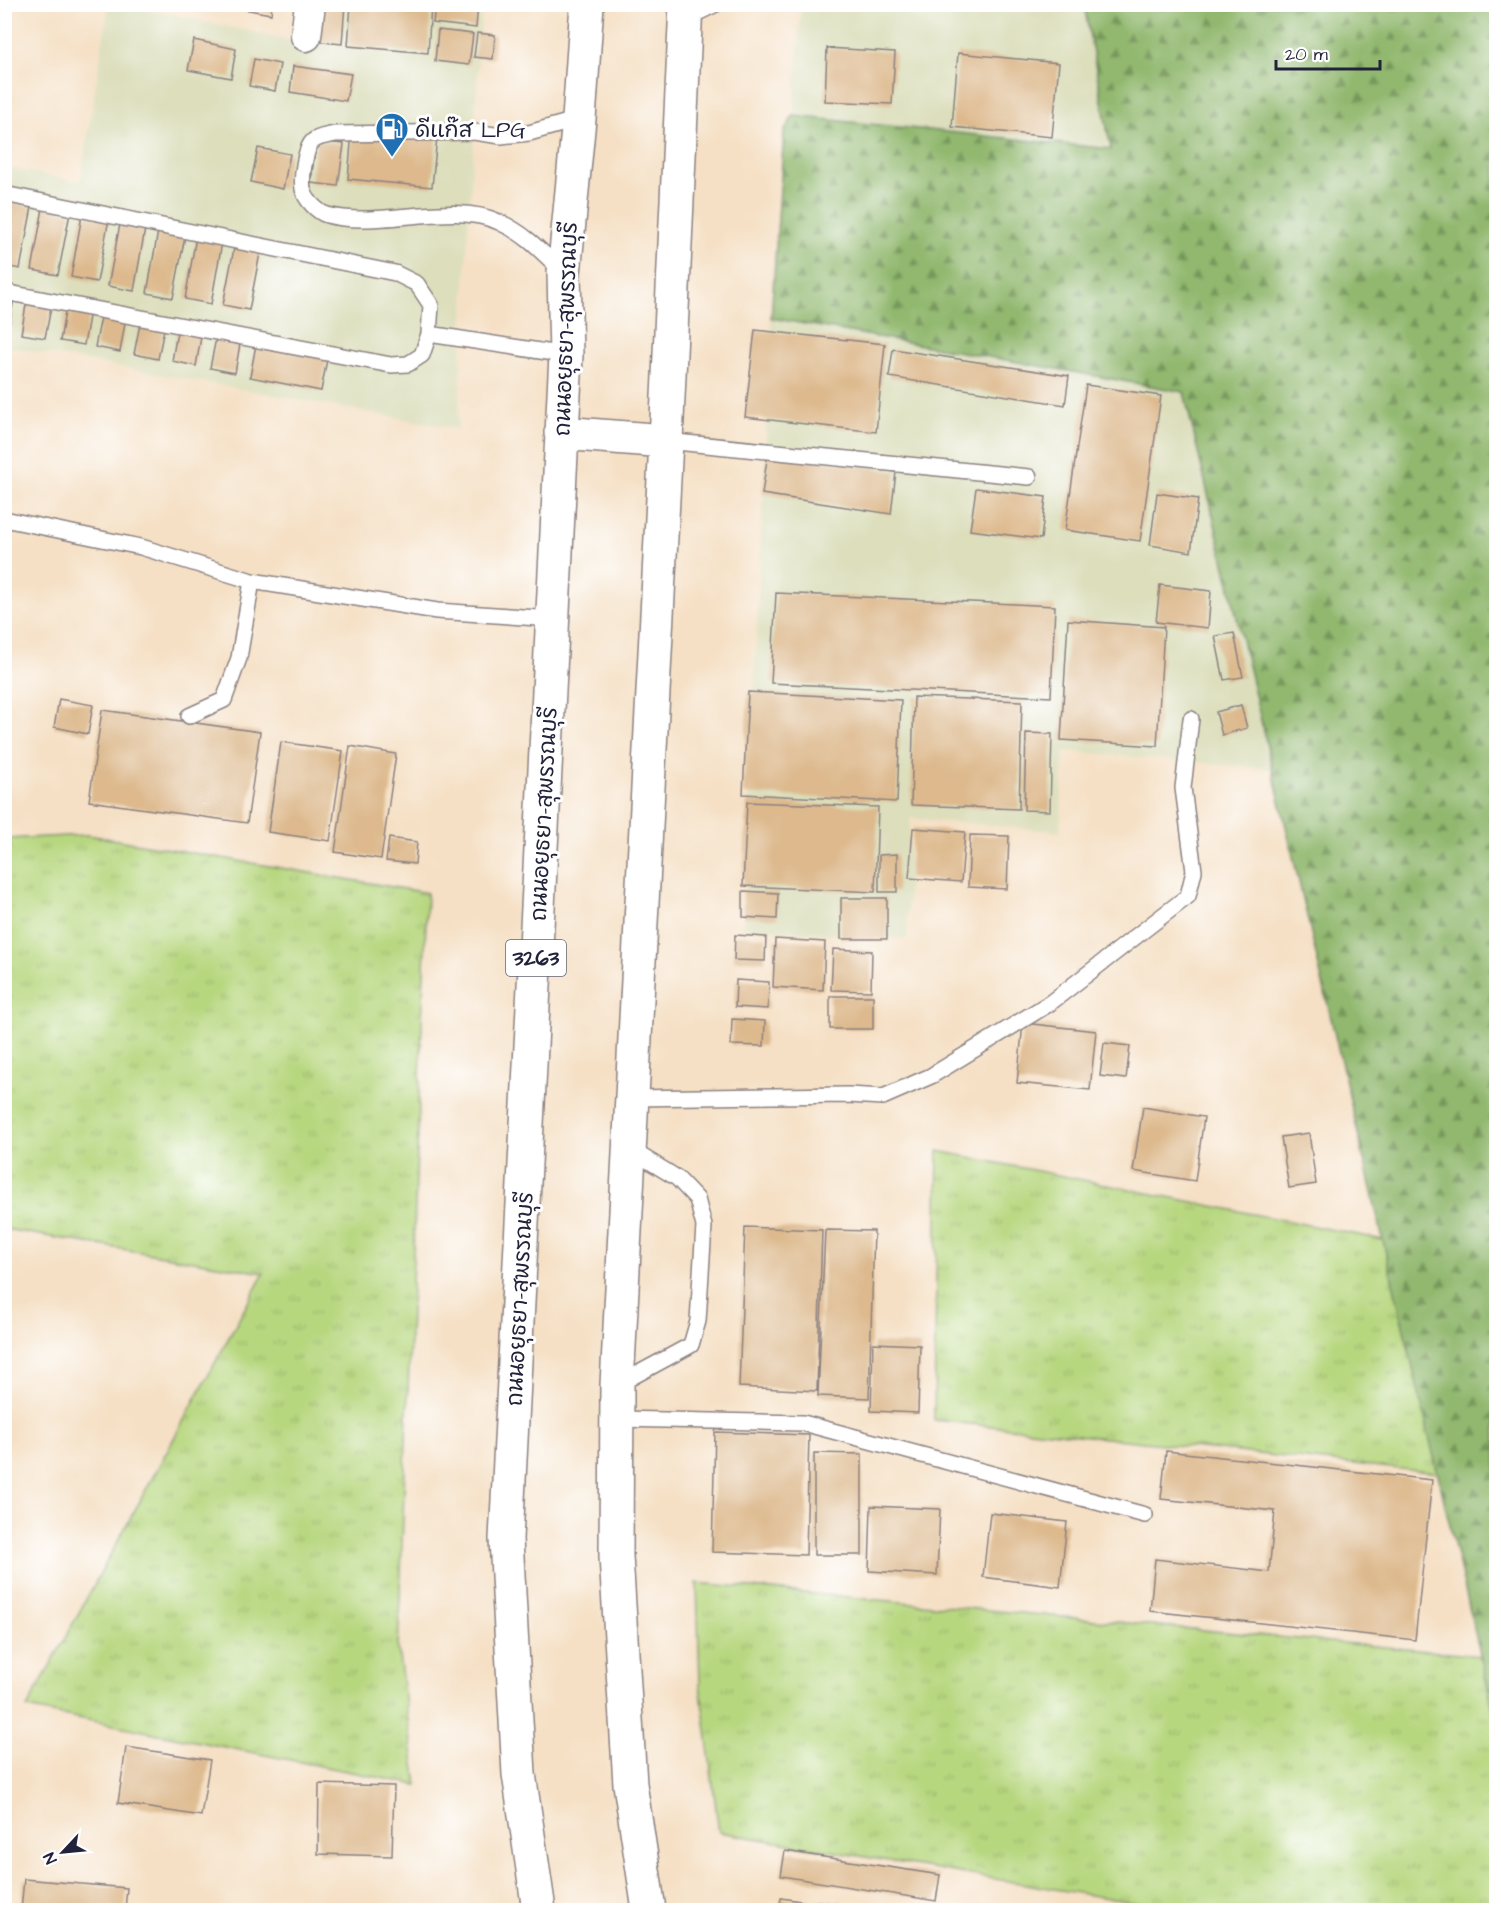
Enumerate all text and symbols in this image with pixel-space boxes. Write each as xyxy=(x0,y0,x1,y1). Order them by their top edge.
scale bar xyxy=(1276,33,1380,71)
text: 20 m xyxy=(1285,42,1328,67)
fuel station icon: ดีแก๊ส LPG xyxy=(374,111,410,158)
place label: ดีแก๊ส LPG xyxy=(415,115,525,146)
street label: ถนนอยุธยา-สุพรรณบุรี xyxy=(547,221,586,437)
street label: ถนนอยุธยา-สุพรรณบุรี xyxy=(523,706,566,922)
road number: 3263 xyxy=(506,940,566,976)
street label: ถนนอยุธยา-สุพรรณบุรี xyxy=(499,1191,542,1407)
north arrow xyxy=(33,1822,93,1882)
text: N xyxy=(38,1849,63,1867)

